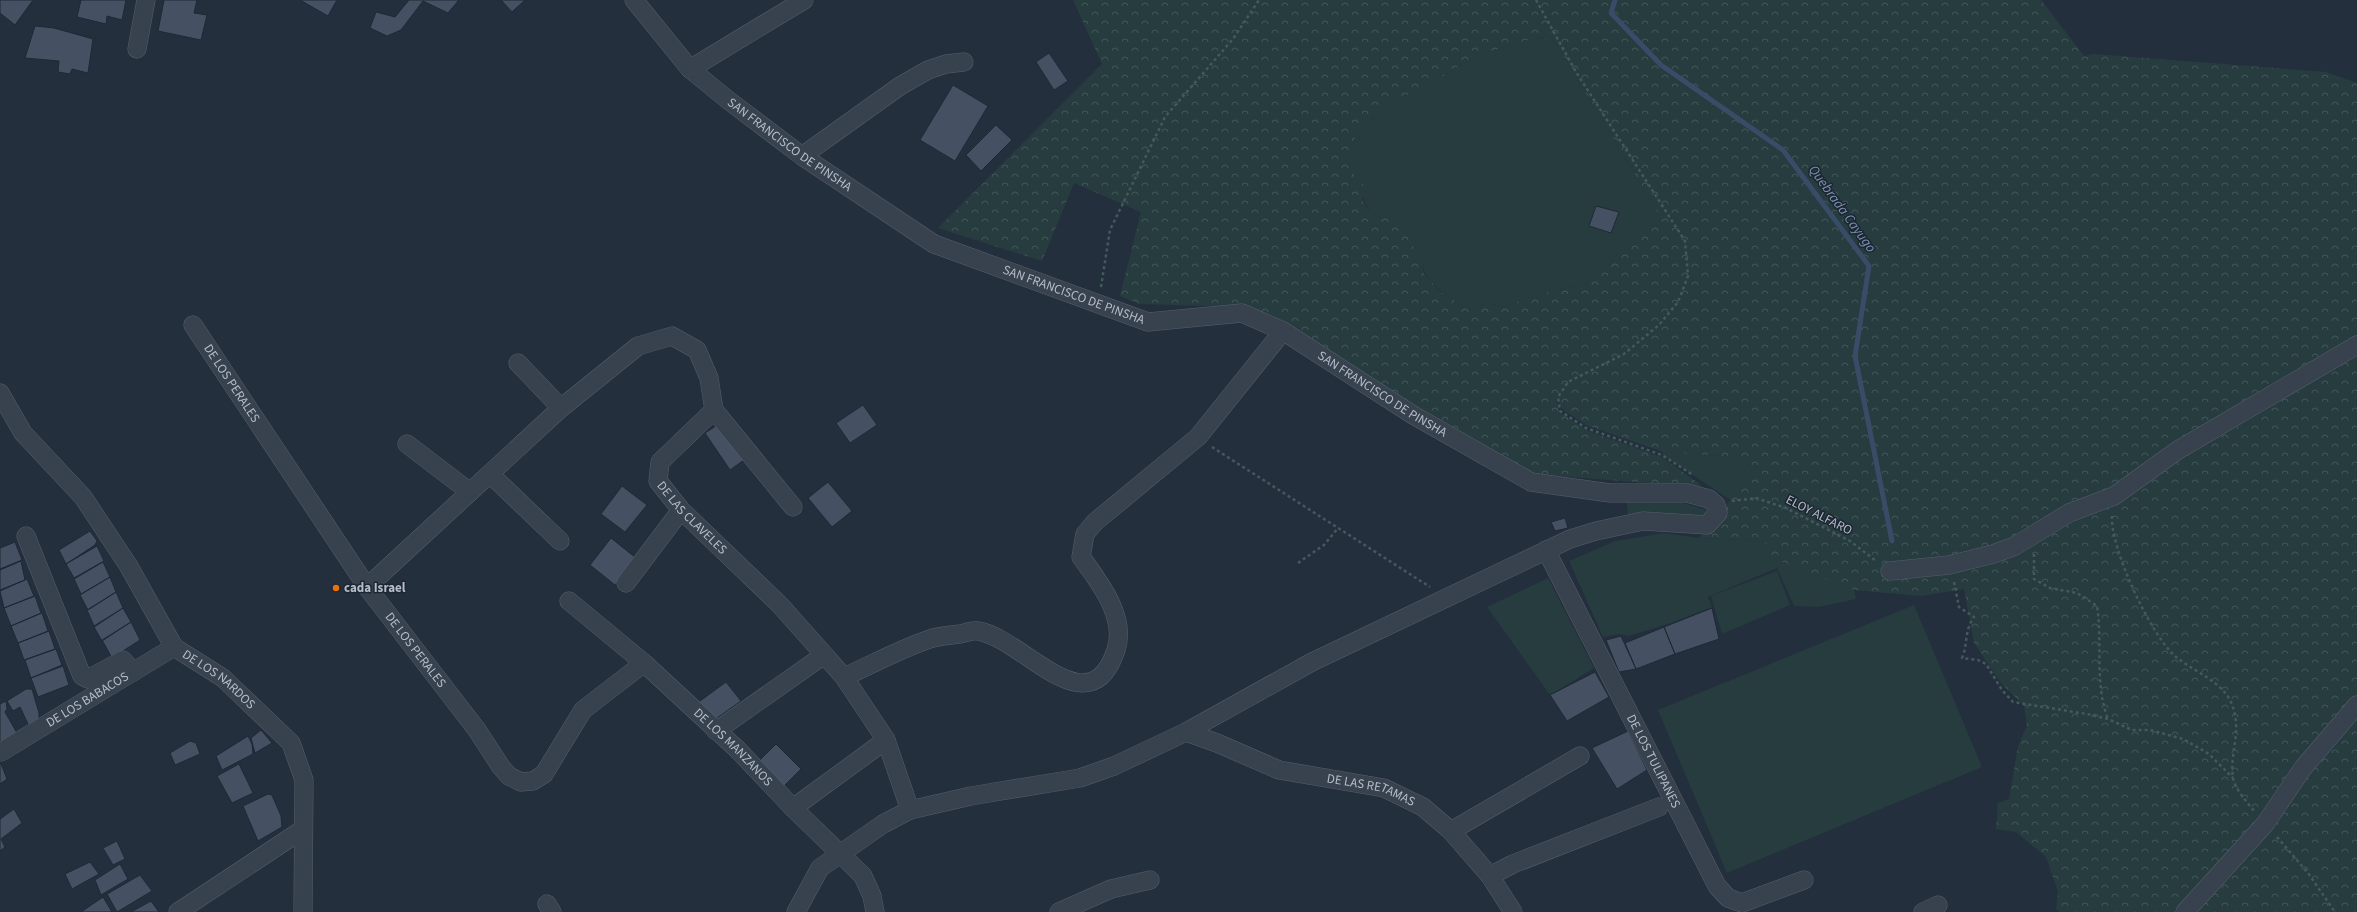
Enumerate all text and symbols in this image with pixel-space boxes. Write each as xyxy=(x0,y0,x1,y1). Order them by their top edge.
street label: SAN FRANCISCO DE PINSHA xyxy=(724,94,856,196)
water label: Quebrada Cayugo xyxy=(1803,161,1881,257)
street label: SAN FRANCISCO DE PINSHA xyxy=(1000,261,1148,329)
street label: DE LOS PERALES xyxy=(199,341,264,426)
street label: SAN FRANCISCO DE PINSHA xyxy=(1314,347,1451,442)
street label: DE LAS CLAVELES xyxy=(653,478,731,558)
street label: ELOY ALFARO xyxy=(1783,491,1855,539)
place label: cada Israel xyxy=(344,579,406,597)
marker: cada Israel xyxy=(331,583,341,593)
street label: DE LOS PERALES xyxy=(381,609,450,691)
street label: DE LOS NARDOS xyxy=(179,646,259,713)
street label: DE LOS BABACOS xyxy=(43,668,132,732)
street label: DE LOS MANZANOS xyxy=(690,704,777,790)
street label: DE LOS TULIPANES xyxy=(1622,711,1685,811)
street label: DE LAS RETAMAS xyxy=(1325,769,1418,811)

